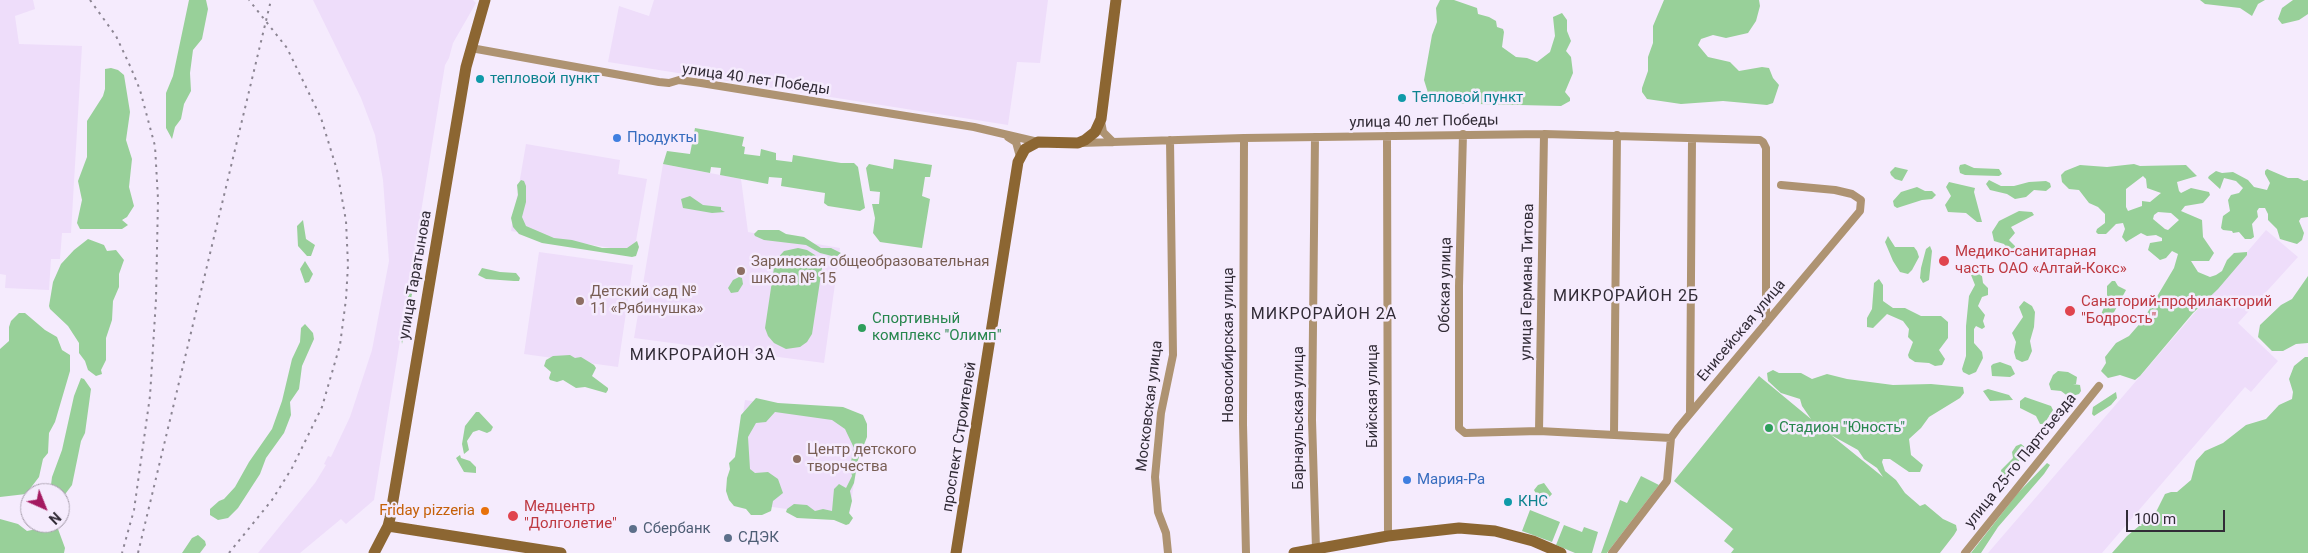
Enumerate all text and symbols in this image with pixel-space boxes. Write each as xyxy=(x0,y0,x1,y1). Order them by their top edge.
street label: улица 40 лет Победы xyxy=(681,61,831,99)
place label: тепловой пункт xyxy=(490,70,600,88)
marker: тепловой пункт xyxy=(474,73,486,85)
place label: Тепловой пункт xyxy=(1412,89,1523,107)
marker: Тепловой пункт xyxy=(1396,92,1408,104)
street label: улица 40 лет Победы xyxy=(1349,112,1499,132)
place label: Продукты xyxy=(627,129,697,147)
marker: Продукты xyxy=(611,132,623,144)
street label: улица Германа Титова xyxy=(1518,203,1538,361)
street label: улица Таратынова xyxy=(396,209,436,341)
street label: Обская улица xyxy=(1436,237,1456,333)
place label: Медико-санитарная часть ОАО «Алтай-Кокс» xyxy=(1955,243,2127,278)
place label: Заринская общеобразовательная школа № 15 xyxy=(751,253,990,288)
marker: Медико-санитарная часть ОАО «Алтай-Кокс» xyxy=(1937,254,1951,268)
marker: Заринская общеобразовательная школа № 15 xyxy=(735,265,747,277)
street label: Новосибирская улица xyxy=(1220,267,1238,423)
street label: Енисейская улица xyxy=(1694,276,1790,386)
place label: Детский сад № 11 «Рябинушка» xyxy=(590,283,703,318)
district label: МИКРОРАЙОН 2Б xyxy=(1551,287,1701,307)
place label: Санаторий-профилакторий "Бодрость" xyxy=(2081,293,2272,328)
marker: Детский сад № 11 «Рябинушка» xyxy=(574,295,586,307)
marker: Санаторий-профилакторий "Бодрость" xyxy=(2063,304,2077,318)
district label: МИКРОРАЙОН 2А xyxy=(1249,305,1399,325)
place label: Спортивный комплекс "Олимп" xyxy=(872,310,1002,345)
marker: Спортивный комплекс "Олимп" xyxy=(856,322,868,334)
street label: Московская улица xyxy=(1133,339,1167,473)
street label: Бийская улица xyxy=(1364,344,1382,448)
district label: МИКРОРАЙОН 3А xyxy=(628,346,778,366)
street label: Барнаульская улица xyxy=(1290,346,1308,490)
street label: проспект Строителей xyxy=(939,361,981,513)
street label: улица 25-го Партсъезда xyxy=(1961,390,2081,532)
place label: Стадион "Юность" xyxy=(1779,419,1905,437)
marker: Стадион "Юность" xyxy=(1763,422,1775,434)
place label: Центр детского творчества xyxy=(807,441,917,476)
marker: Центр детского творчества xyxy=(791,453,803,465)
place label: Мария-Ра xyxy=(1417,471,1485,489)
marker: Мария-Ра xyxy=(1401,474,1413,486)
north arrow xyxy=(20,483,70,533)
place label: КНС xyxy=(1518,493,1548,511)
marker: КНС xyxy=(1502,496,1514,508)
place label: Медцентр "Долголетие" xyxy=(524,498,617,533)
scale bar xyxy=(2128,500,2227,532)
place label: Friday pizzeria xyxy=(379,502,475,520)
marker: Friday pizzeria xyxy=(479,505,491,517)
text: N xyxy=(46,509,64,527)
marker: Медцентр "Долголетие" xyxy=(506,509,520,523)
text: 100 m xyxy=(2134,510,2176,528)
place label: Сбербанк xyxy=(643,520,711,538)
marker: Сбербанк xyxy=(627,523,639,535)
place label: СДЭК xyxy=(738,529,779,547)
marker: СДЭК xyxy=(722,532,734,544)

